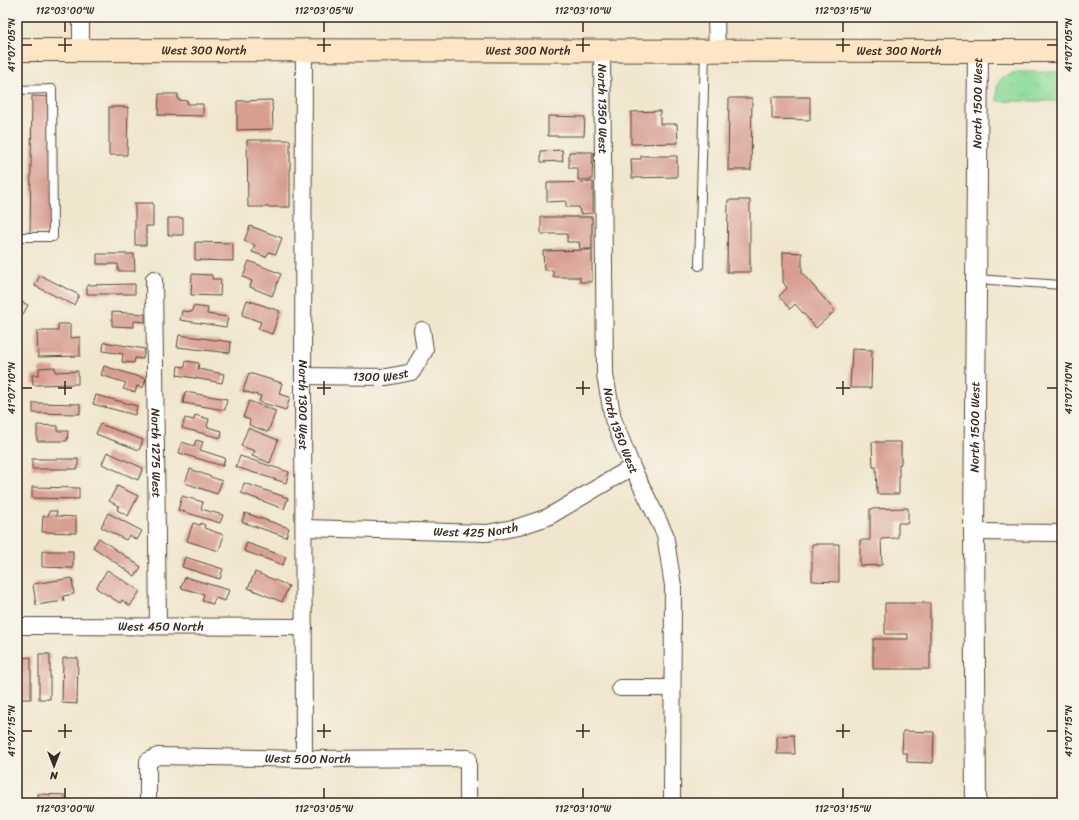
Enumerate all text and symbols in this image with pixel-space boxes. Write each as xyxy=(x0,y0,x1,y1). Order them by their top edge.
text: 112°03'00"W xyxy=(36,2,95,20)
text: 112°03'05"W xyxy=(295,2,354,20)
text: 112°03'10"W xyxy=(555,2,612,20)
text: 112°03'15"W xyxy=(815,2,871,20)
text: 41°07'05"N xyxy=(3,18,21,72)
text: 41°07'05"N xyxy=(1060,18,1078,72)
street label: West 300 North xyxy=(161,39,247,61)
street label: West 300 North xyxy=(485,39,571,62)
street label: West 300 North xyxy=(856,40,942,62)
street label: North 1500 West xyxy=(966,57,989,149)
street label: North 1350 West xyxy=(591,64,614,154)
street label: North 1300 West xyxy=(292,360,314,450)
text: 41°07'10"N xyxy=(3,362,21,414)
street label: 1300 West xyxy=(353,362,411,389)
text: 41°07'10"N xyxy=(1060,362,1078,414)
street label: North 1500 West xyxy=(963,381,986,473)
street label: North 1350 West xyxy=(596,386,645,478)
street label: North 1275 West xyxy=(144,408,168,498)
street label: West 425 North xyxy=(433,516,520,544)
street label: West 450 North xyxy=(118,615,204,638)
text: 41°07'15"N xyxy=(3,705,21,757)
text: 41°07'15"N xyxy=(1060,705,1078,757)
north arrow xyxy=(34,746,74,786)
street label: West 500 North xyxy=(265,747,351,770)
text: N xyxy=(50,766,59,785)
text: 112°03'00"W xyxy=(36,800,95,818)
text: 112°03'05"W xyxy=(295,800,354,818)
text: 112°03'10"W xyxy=(555,800,612,818)
text: 112°03'15"W xyxy=(815,800,871,818)

